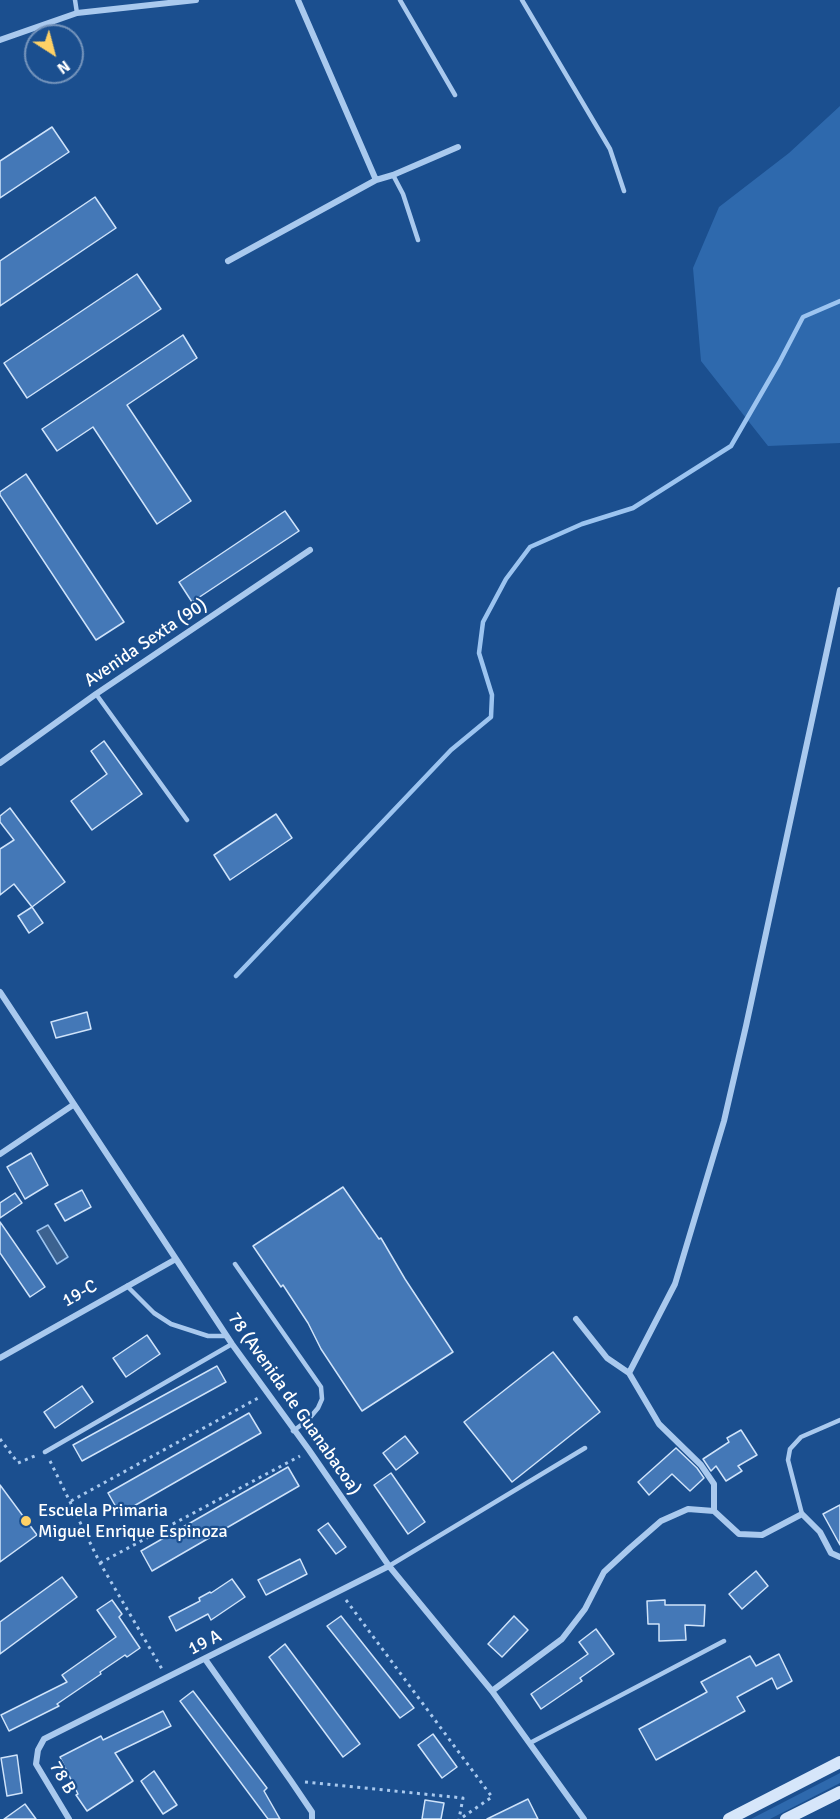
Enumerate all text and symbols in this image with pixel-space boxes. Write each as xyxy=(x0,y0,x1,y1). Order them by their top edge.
north arrow xyxy=(24,24,84,84)
text: N xyxy=(53,56,74,78)
street label: Avenida Sexta (90) xyxy=(81,594,211,692)
street label: 19-C xyxy=(59,1276,101,1312)
street label: 78 (Avenida de Guanabacoa) xyxy=(223,1309,365,1499)
place label: Escuela Primaria Miguel Enrique Espinoza xyxy=(38,1500,228,1543)
marker: Escuela Primaria Miguel Enrique Espinoza xyxy=(19,1514,33,1528)
street label: 19 A xyxy=(185,1626,225,1660)
street label: 78 B xyxy=(44,1758,80,1798)

